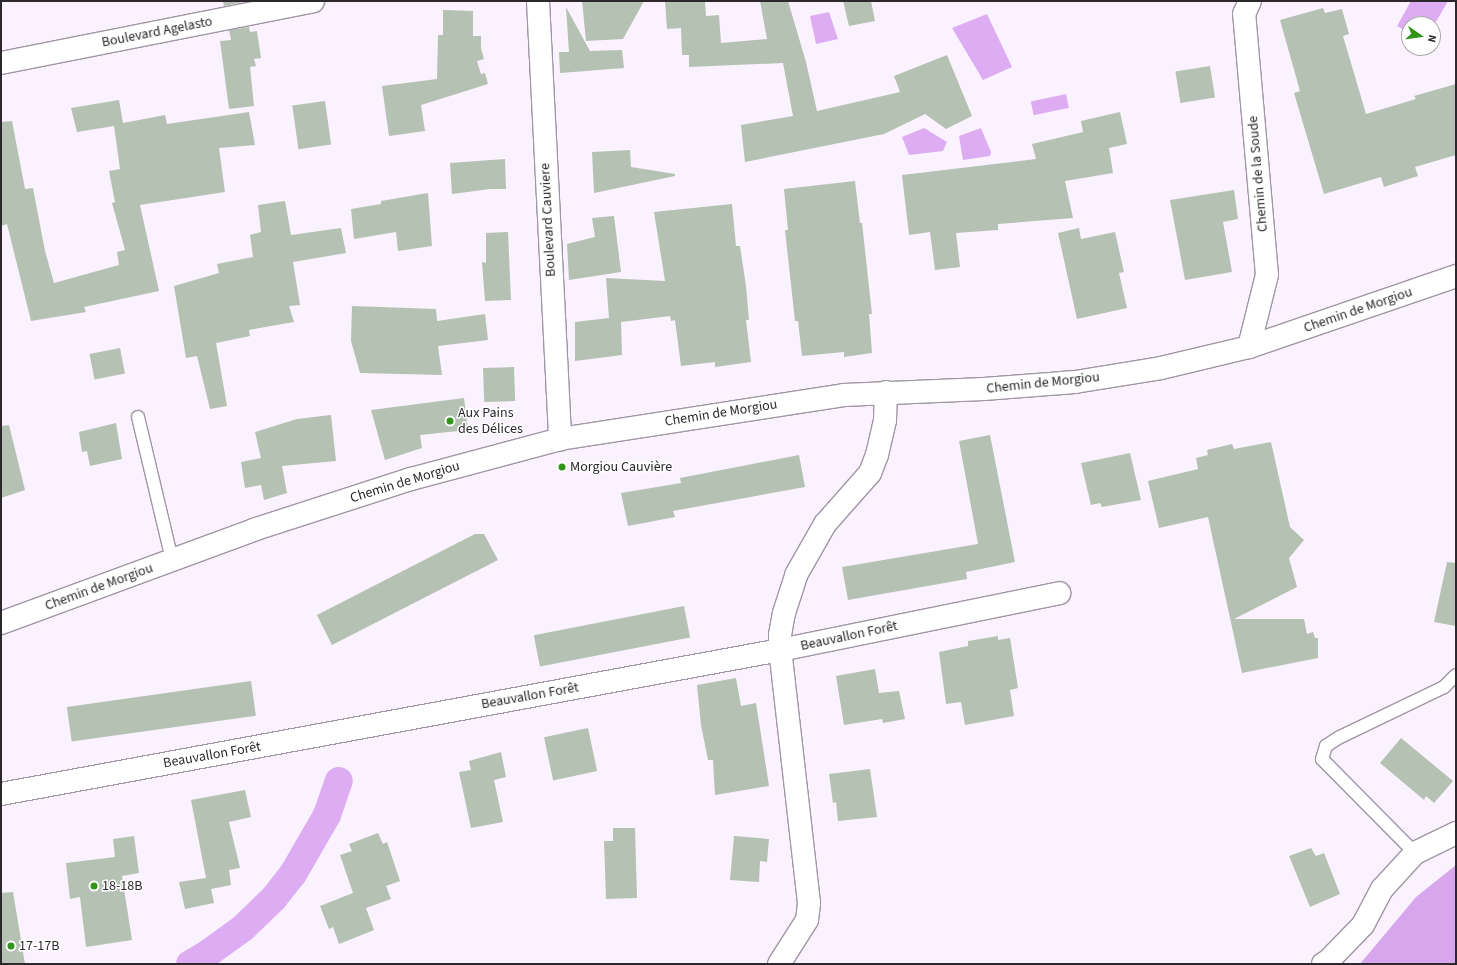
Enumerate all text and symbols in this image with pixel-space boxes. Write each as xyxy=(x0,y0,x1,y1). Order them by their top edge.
street label: Boulevard Agelasto xyxy=(100,13,214,51)
north arrow xyxy=(1401,16,1441,56)
text: N xyxy=(1424,33,1440,44)
street label: Chemin de la Soude xyxy=(1245,115,1271,233)
street label: Boulevard Cauviere xyxy=(537,163,559,277)
street label: Chemin de Morgiou xyxy=(1301,284,1415,336)
street label: Chemin de Morgiou xyxy=(986,369,1100,397)
street label: Chemin de Morgiou xyxy=(664,396,778,430)
place label: Aux Pains des Délices xyxy=(458,405,523,438)
marker: Aux Pains des Délices xyxy=(445,416,455,426)
street label: Chemin de Morgiou xyxy=(348,457,462,507)
place label: Morgiou Cauvière xyxy=(570,459,672,475)
marker: Morgiou Cauvière xyxy=(557,462,567,472)
street label: Chemin de Morgiou xyxy=(43,560,155,614)
street label: Beauvallon Forêt xyxy=(799,618,899,654)
street label: Beauvallon Forêt xyxy=(480,679,580,713)
street label: Beauvallon Forêt xyxy=(162,738,262,772)
place label: 18-18B xyxy=(102,878,142,894)
marker: 18-18B xyxy=(89,881,99,891)
place label: 17-17B xyxy=(19,938,59,954)
marker: 17-17B xyxy=(6,941,16,951)

